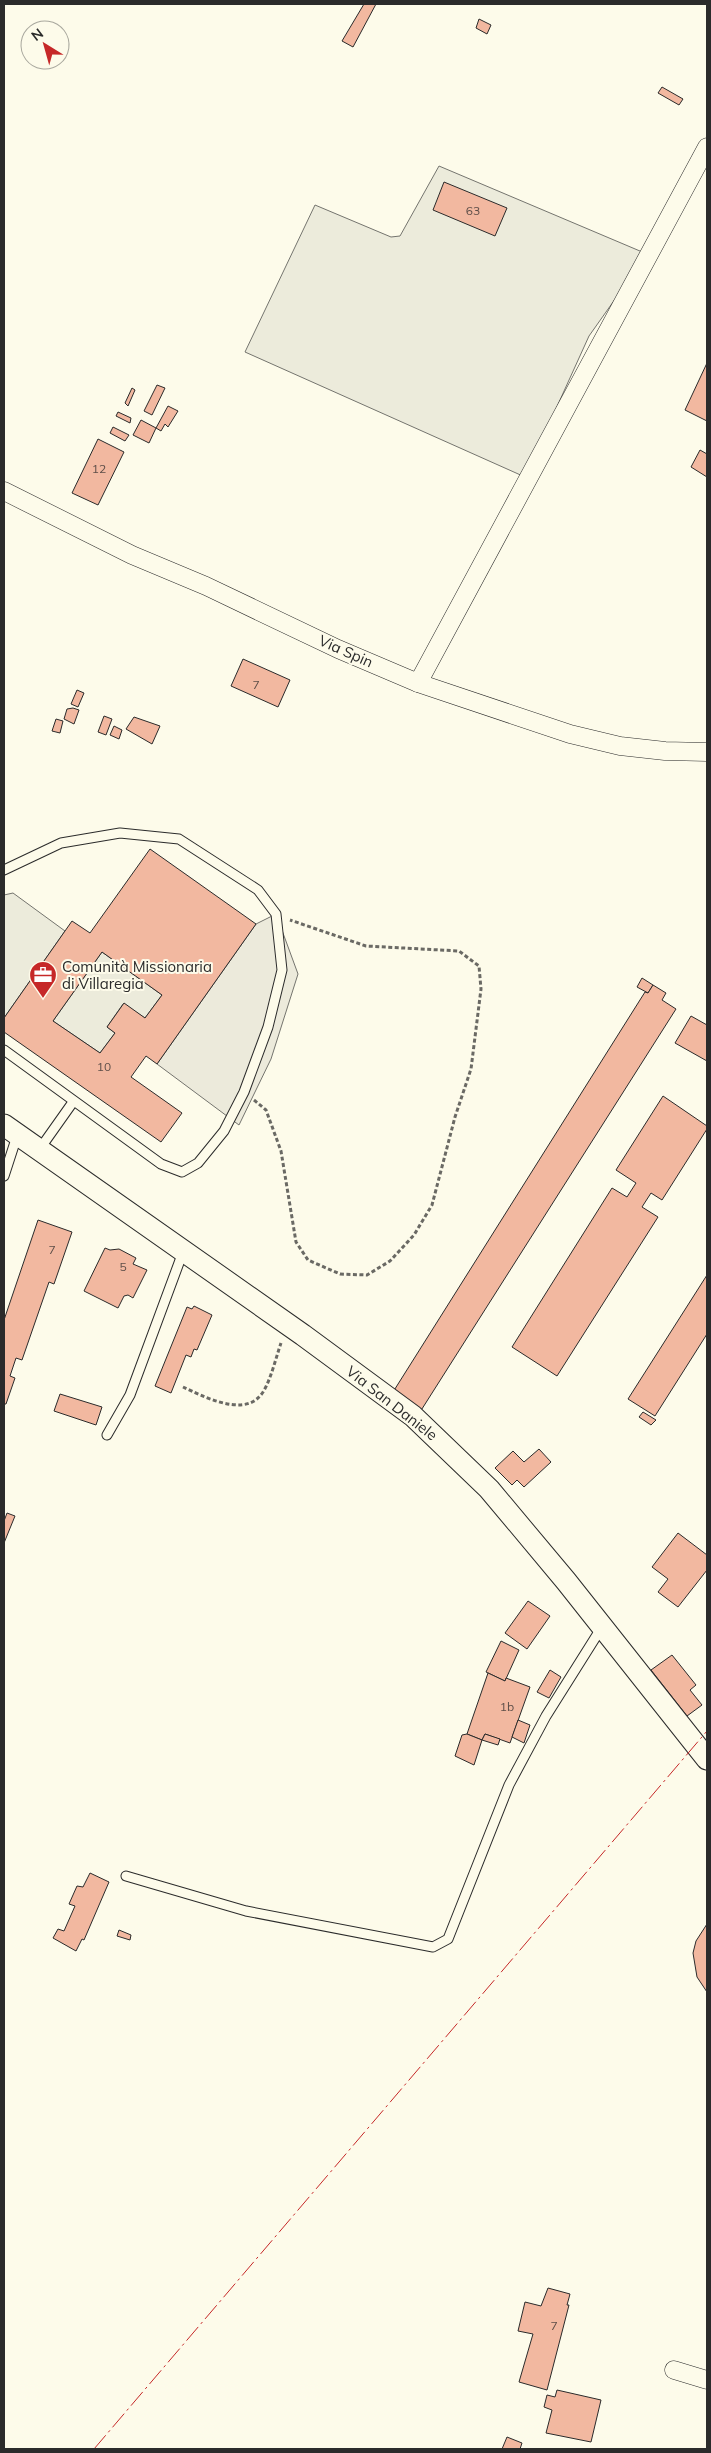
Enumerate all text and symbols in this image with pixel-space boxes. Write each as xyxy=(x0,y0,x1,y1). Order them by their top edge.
north arrow xyxy=(20,20,70,70)
text: N xyxy=(28,24,47,45)
house number: 63 xyxy=(466,203,480,218)
house number: 12 xyxy=(92,461,106,476)
street label: Via Spin xyxy=(316,631,376,671)
house number: 7 xyxy=(252,677,260,692)
place label: Comunità Missionaria di Villaregia xyxy=(62,957,212,993)
office icon: Comunità Missionaria di Villaregia xyxy=(28,960,58,999)
house number: 10 xyxy=(97,1059,111,1074)
house number: 7 xyxy=(48,1242,56,1257)
house number: 5 xyxy=(119,1259,127,1274)
street label: Via San Daniele xyxy=(343,1362,441,1444)
house number: 1b xyxy=(500,1699,514,1714)
house number: 7 xyxy=(550,2318,558,2333)

